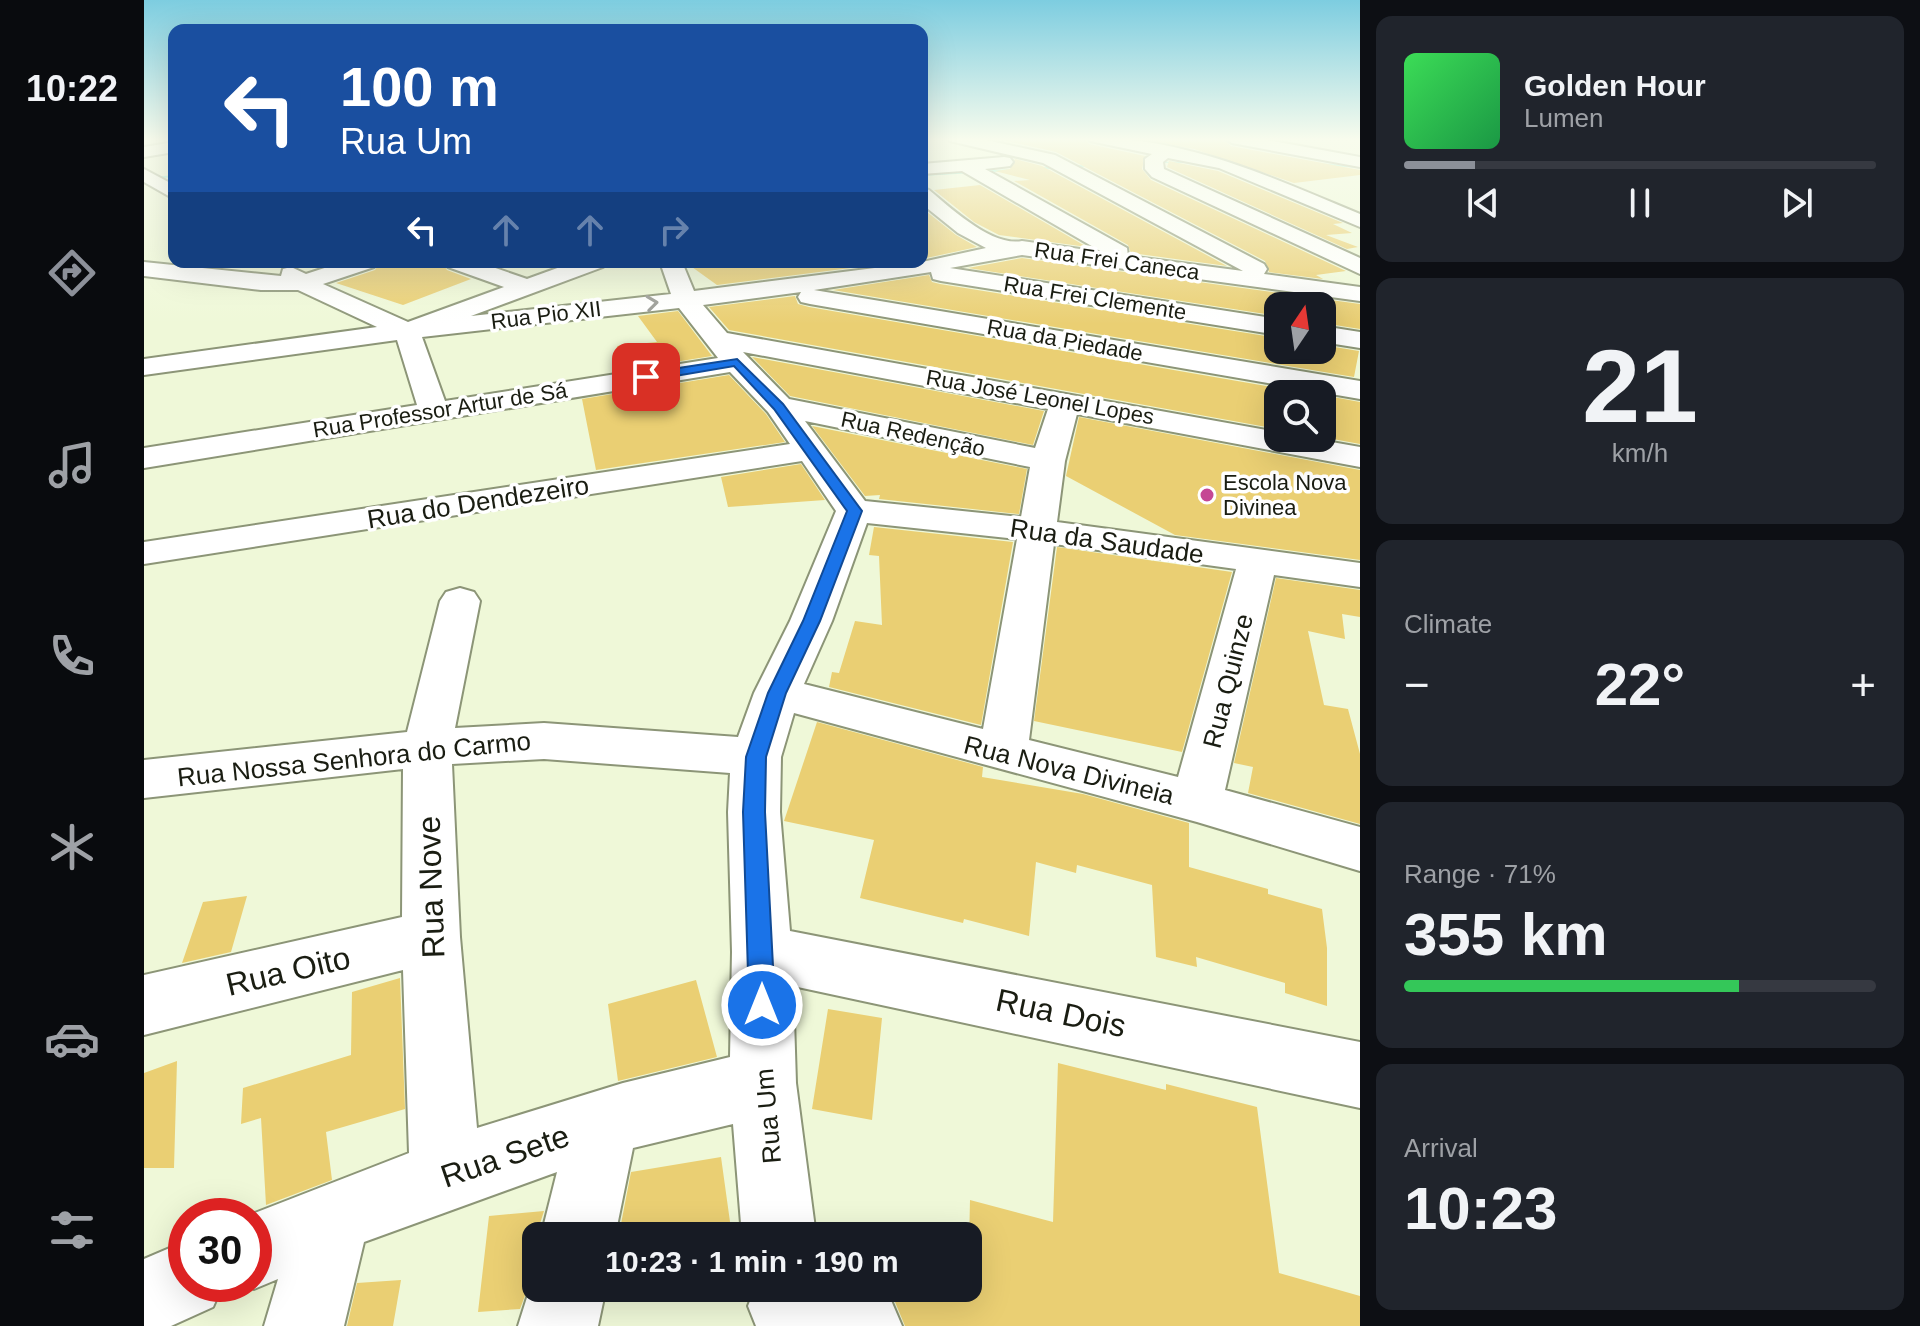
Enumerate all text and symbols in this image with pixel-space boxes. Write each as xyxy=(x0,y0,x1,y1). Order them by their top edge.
text: 100 m xyxy=(340,55,499,118)
icon: left xyxy=(208,56,312,160)
text: 10:22 xyxy=(26,68,118,109)
text: Golden Hour xyxy=(1524,69,1706,102)
text: Lumen xyxy=(1524,103,1604,133)
text: Rua Um xyxy=(340,121,472,162)
icon: previous xyxy=(1461,181,1505,225)
icon: pause xyxy=(1618,181,1662,225)
icon: next xyxy=(1775,181,1819,225)
icon: left xyxy=(400,208,444,252)
icon: ahead xyxy=(484,208,528,252)
icon: ahead xyxy=(568,208,612,252)
icon: right xyxy=(652,208,696,252)
street label: Rua Frei Caneca xyxy=(1033,237,1202,285)
icon: directions xyxy=(44,245,100,301)
street label: Rua Frei Clemente xyxy=(1002,271,1188,325)
north arrow xyxy=(1264,292,1336,364)
map controls xyxy=(1264,292,1336,452)
one-way arrow xyxy=(645,294,658,311)
street label: Rua Pio XII xyxy=(489,296,603,334)
street label: Rua da Piedade xyxy=(985,314,1145,366)
text: 21 xyxy=(1582,328,1698,444)
pin xyxy=(612,343,680,411)
icon: arrive xyxy=(624,355,668,399)
street label: Rua José Leonel Lopes xyxy=(924,365,1156,429)
street label: Rua Professor Artur de Sá xyxy=(311,377,570,442)
button: search xyxy=(1264,380,1336,452)
street label: Rua Redenção xyxy=(839,407,987,461)
icon: music xyxy=(44,437,100,493)
text: km/h xyxy=(1612,438,1668,468)
street label: Rua do Dendezeiro xyxy=(365,470,591,534)
place label: Escola Nova Divinea xyxy=(1223,470,1347,520)
marker: Escola Nova Divinea xyxy=(1198,486,1216,504)
street label: Rua da Saudade xyxy=(1008,513,1206,569)
text: Climate xyxy=(1404,609,1492,639)
street label: Rua Quinze xyxy=(1197,611,1259,751)
icon: phone xyxy=(44,628,100,684)
text: 22° xyxy=(1595,651,1685,718)
text: − xyxy=(1404,660,1430,709)
text: + xyxy=(1850,660,1876,709)
street label: Rua Nossa Senhora do Carmo xyxy=(176,726,532,792)
street label: Rua Nova Divineia xyxy=(961,729,1178,811)
street label: Rua Nove xyxy=(411,815,451,959)
icon: climate xyxy=(44,819,100,875)
text: Range · 71% xyxy=(1404,859,1556,889)
text: 355 km xyxy=(1404,901,1608,968)
street label: Rua Oito xyxy=(222,939,354,1003)
position arrow xyxy=(720,963,804,1047)
street label: Rua Dois xyxy=(993,982,1129,1044)
icon: car xyxy=(44,1011,100,1067)
street label: Rua Um xyxy=(749,1067,787,1165)
street label: Rua Sete xyxy=(436,1117,574,1195)
text: Arrival xyxy=(1404,1133,1478,1163)
text: 10:23 xyxy=(1404,1175,1557,1242)
speed limit sign: 30 xyxy=(168,1198,272,1302)
icon: filters xyxy=(44,1202,100,1258)
text: 10:23 · 1 min · 190 m xyxy=(605,1245,899,1278)

